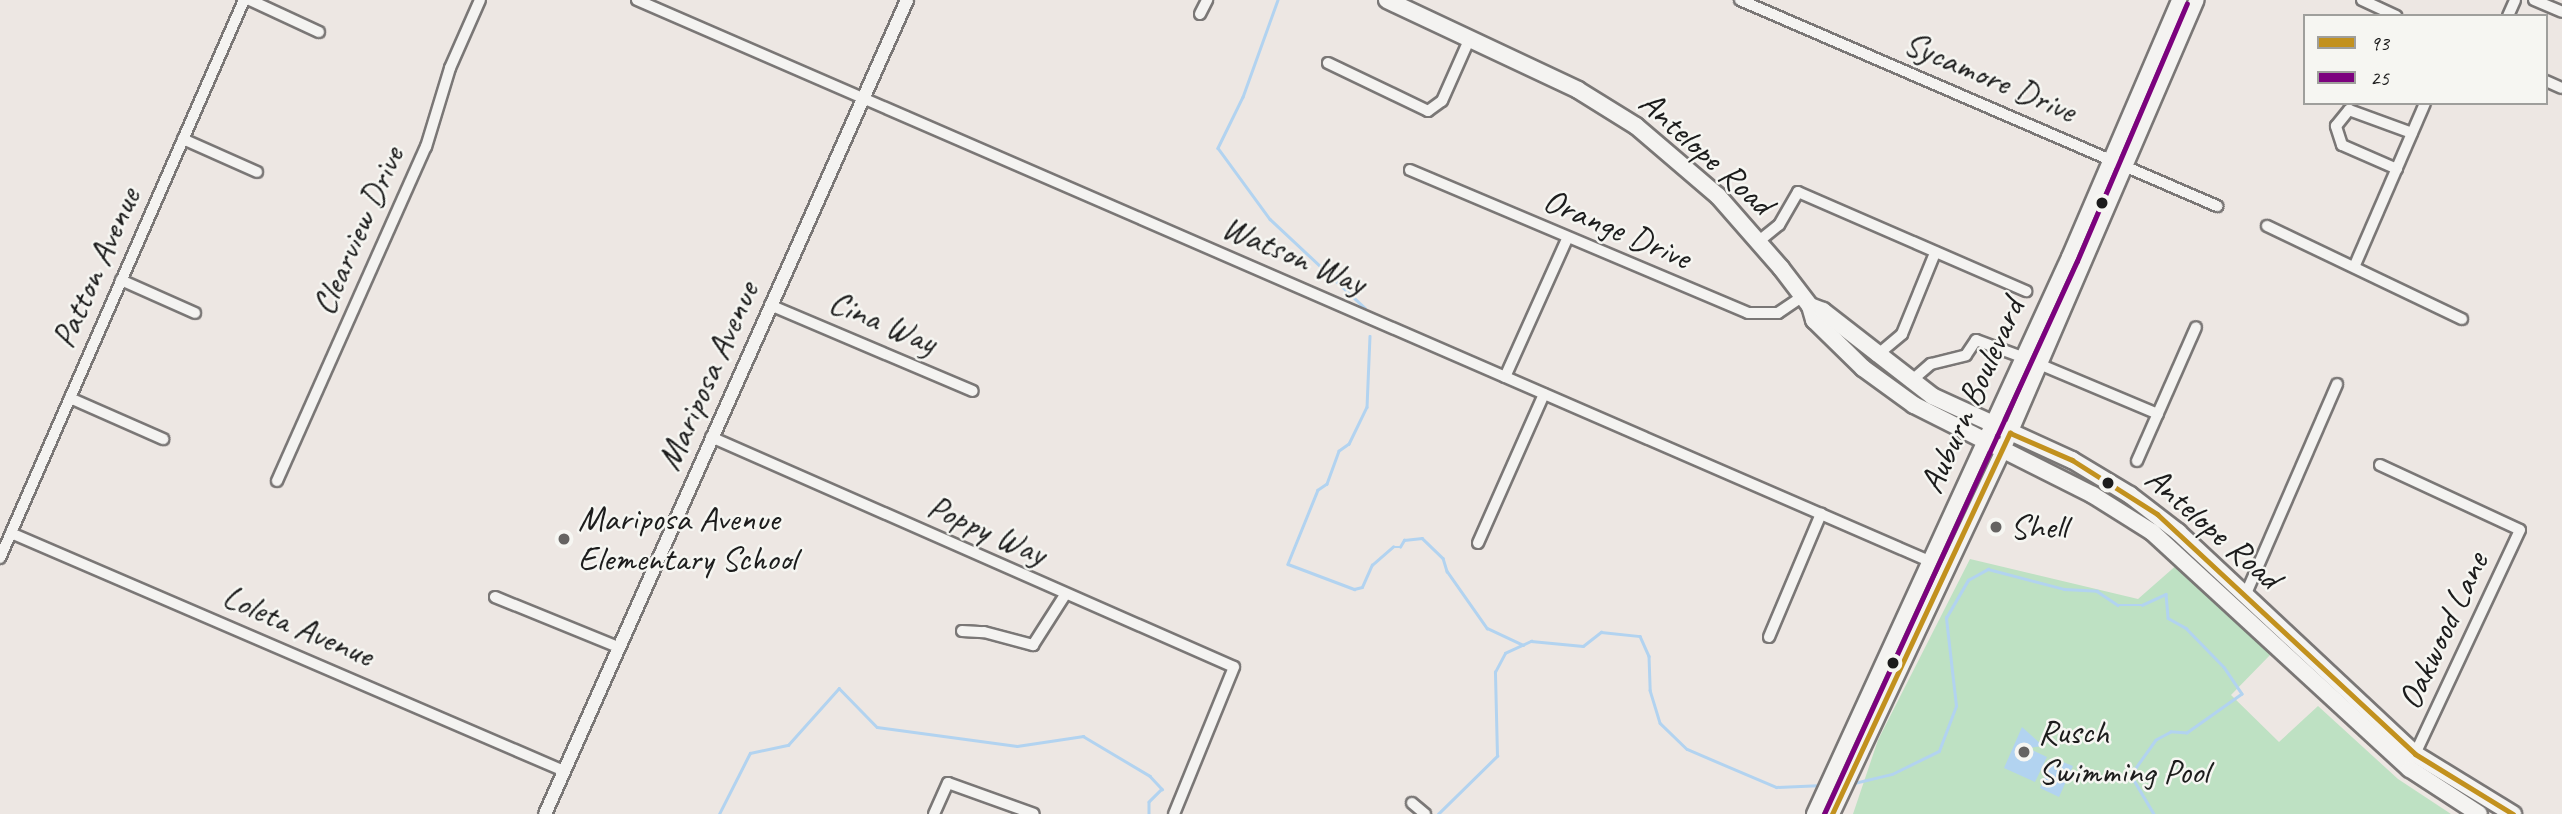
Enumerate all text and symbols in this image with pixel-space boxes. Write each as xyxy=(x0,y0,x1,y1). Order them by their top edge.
legend xyxy=(2303,14,2548,105)
street label: Sycamore Drive xyxy=(1897,22,2083,132)
text: 93 xyxy=(2370,30,2389,56)
text: 25 xyxy=(2370,65,2389,91)
street label: Antelope Road xyxy=(1630,82,1782,224)
street label: Clearview Drive xyxy=(302,140,414,322)
street label: Orange Drive xyxy=(1537,179,1697,279)
street label: Patton Avenue xyxy=(42,182,150,354)
unlabelled marker xyxy=(2095,196,2109,210)
street label: Watson Way xyxy=(1216,206,1372,304)
street label: Mariposa Avenue xyxy=(648,275,768,477)
street label: Cina Way xyxy=(823,281,943,363)
street label: Auburn Boulevard xyxy=(1910,292,2034,500)
street label: Antelope Road xyxy=(2137,458,2289,598)
unlabelled marker xyxy=(2101,476,2115,490)
street label: Poppy Way xyxy=(921,485,1053,575)
place label: Mariposa Avenue Elementary School xyxy=(578,498,797,580)
place label: Shell xyxy=(2010,506,2067,548)
marker: Shell xyxy=(1988,519,2004,535)
marker: Mariposa Avenue Elementary School xyxy=(556,531,572,547)
street label: Oakwood Lane xyxy=(2389,546,2497,716)
street label: Loleta Avenue xyxy=(216,576,380,676)
unlabelled marker xyxy=(1886,656,1900,670)
place label: Rusch Swimming Pool xyxy=(2038,711,2209,793)
marker: Rusch Swimming Pool xyxy=(2016,744,2032,760)

